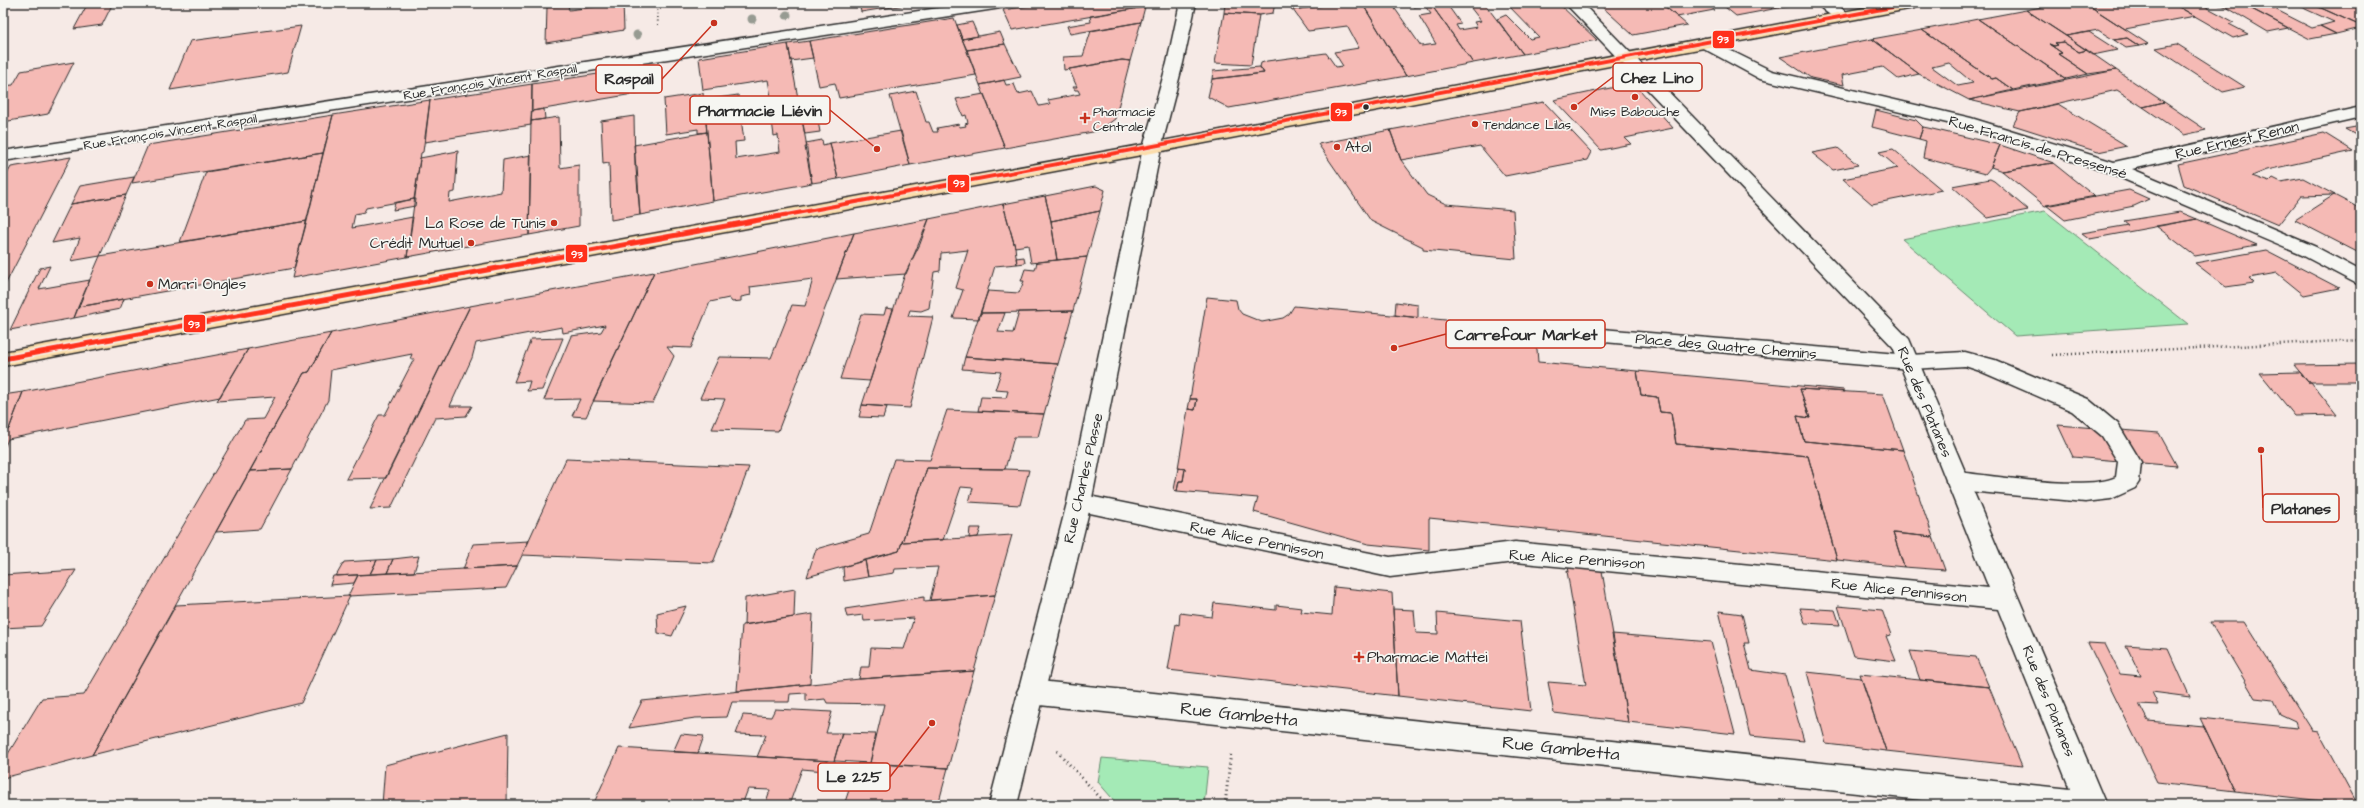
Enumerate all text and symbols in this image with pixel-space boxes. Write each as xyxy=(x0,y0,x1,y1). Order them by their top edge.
line badge: 93 xyxy=(1712,30,1735,49)
text: 93 xyxy=(1717,32,1729,47)
street label: Rue François Vincent Raspail xyxy=(402,59,578,105)
callout: Chez Lino xyxy=(1613,63,1702,91)
callout: Raspail xyxy=(596,65,662,93)
text: Chez Lino xyxy=(1621,67,1694,89)
text: Raspail xyxy=(604,68,654,90)
marker: Miss Babouche xyxy=(1630,92,1640,102)
callout: Pharmacie Liévin xyxy=(690,96,830,124)
text: Pharmacie Liévin xyxy=(698,100,822,122)
line badge: 93 xyxy=(1330,102,1353,122)
unlabelled marker xyxy=(1361,102,1371,112)
place label: Pharmacie Centrale xyxy=(1093,103,1155,136)
place label: Miss Babouche xyxy=(1590,103,1680,121)
text: 93 xyxy=(1335,105,1347,120)
street label: Rue François Vincent Raspail xyxy=(82,109,258,155)
street label: Rue Francis de Pressensé xyxy=(1946,110,2130,185)
marker: Pharmacie Centrale xyxy=(1080,113,1090,123)
place label: Tendance Lilas xyxy=(1483,116,1572,134)
street label: Rue Ernest Renan xyxy=(2173,116,2301,165)
marker: Tendance Lilas xyxy=(1470,119,1480,129)
place label: Atol xyxy=(1345,137,1371,158)
marker: Atol xyxy=(1332,142,1342,152)
line badge: 93 xyxy=(947,174,970,193)
text: 93 xyxy=(953,176,965,191)
place label: La Rose de Tunis xyxy=(425,213,546,234)
marker: La Rose de Tunis xyxy=(549,218,559,228)
place label: Crédit Mutuel xyxy=(370,233,463,254)
marker: Crédit Mutuel xyxy=(466,238,476,248)
line badge: 93 xyxy=(565,244,588,263)
text: 93 xyxy=(571,247,583,262)
place label: Marri Ongles xyxy=(158,274,247,296)
marker: Marri Ongles xyxy=(145,279,155,289)
line badge: 93 xyxy=(183,314,206,333)
text: 93 xyxy=(188,317,200,332)
callout: Carrefour Market xyxy=(1446,320,1605,348)
text: Carrefour Market xyxy=(1455,324,1598,346)
street label: Place des Quatre Chemins xyxy=(1634,328,1818,365)
street label: Rue des Platanes xyxy=(1892,344,1957,461)
street label: Rue Charles Plasse xyxy=(1058,411,1109,545)
callout: Platanes xyxy=(2263,494,2339,522)
text: Platanes xyxy=(2271,498,2331,520)
street label: Rue Alice Pennisson xyxy=(1188,516,1326,565)
street label: Rue Alice Pennisson xyxy=(1508,544,1646,575)
street label: Rue Alice Pennisson xyxy=(1830,573,1968,608)
street label: Rue des Platanes xyxy=(2017,642,2081,760)
place label: Pharmacie Mattei xyxy=(1367,647,1488,668)
marker: Pharmacie Mattei xyxy=(1354,652,1364,662)
street label: Rue Gambetta xyxy=(1179,696,1299,733)
street label: Rue Gambetta xyxy=(1501,730,1621,767)
callout: Le 225 xyxy=(818,763,890,791)
text: Le 225 xyxy=(826,766,883,788)

